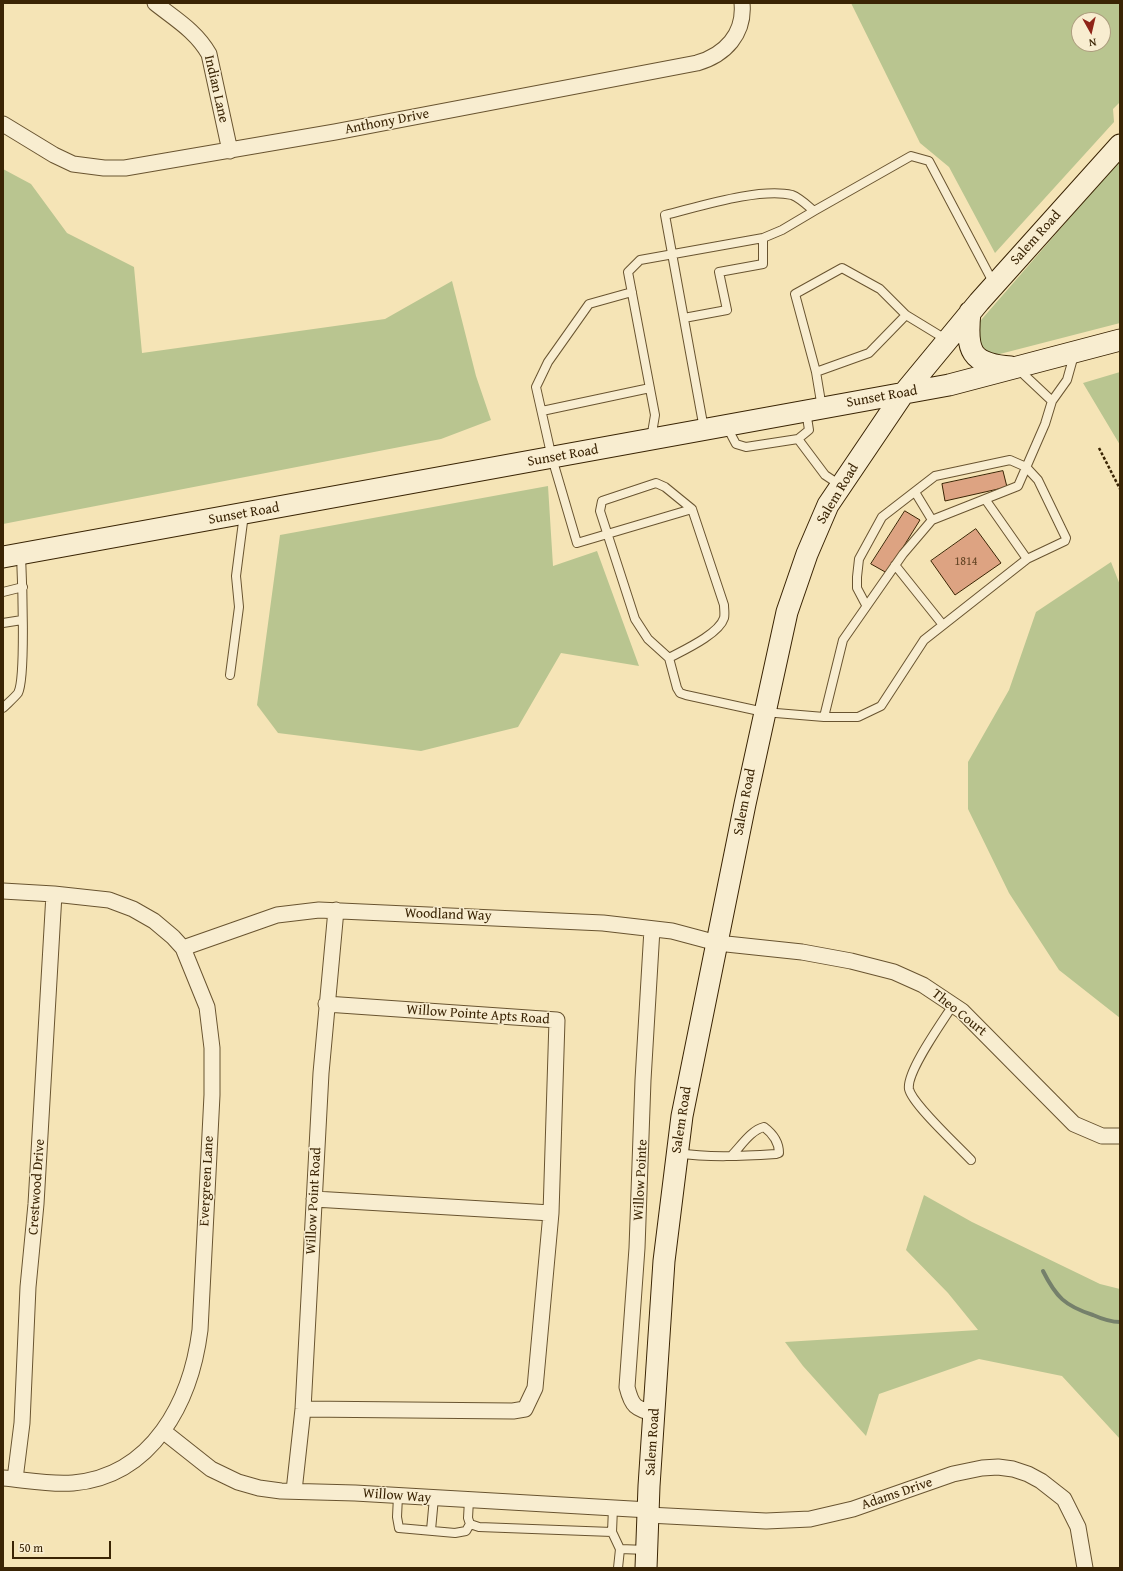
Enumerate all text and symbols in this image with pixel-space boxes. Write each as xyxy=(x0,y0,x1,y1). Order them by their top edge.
north arrow xyxy=(1071,12,1111,52)
text: N xyxy=(1088,34,1097,51)
street label: Indian Lane xyxy=(200,53,232,125)
street label: Anthony Drive xyxy=(343,106,431,138)
street label: Salem Road xyxy=(1007,207,1065,269)
street label: Sunset Road xyxy=(845,383,919,411)
street label: Sunset Road xyxy=(526,442,600,470)
street label: Salem Road xyxy=(813,461,863,527)
street label: Sunset Road xyxy=(207,500,281,528)
house number: 1814 xyxy=(954,555,978,569)
street label: Salem Road xyxy=(730,767,760,837)
street label: Woodland Way xyxy=(404,905,492,925)
street label: Theo Court xyxy=(928,986,990,1040)
street label: Willow Pointe Apts Road xyxy=(406,1002,550,1028)
street label: Salem Road xyxy=(668,1085,696,1155)
street label: Evergreen Lane xyxy=(196,1135,218,1227)
street label: Crestwood Drive xyxy=(25,1138,49,1236)
street label: Willow Pointe xyxy=(630,1139,652,1221)
street label: Willow Point Road xyxy=(303,1147,325,1255)
street label: Salem Road xyxy=(642,1408,664,1476)
street label: Adams Drive xyxy=(859,1474,935,1514)
street label: Willow Way xyxy=(362,1485,432,1507)
scale bar xyxy=(14,1533,113,1559)
text: 50 m xyxy=(19,1539,43,1556)

